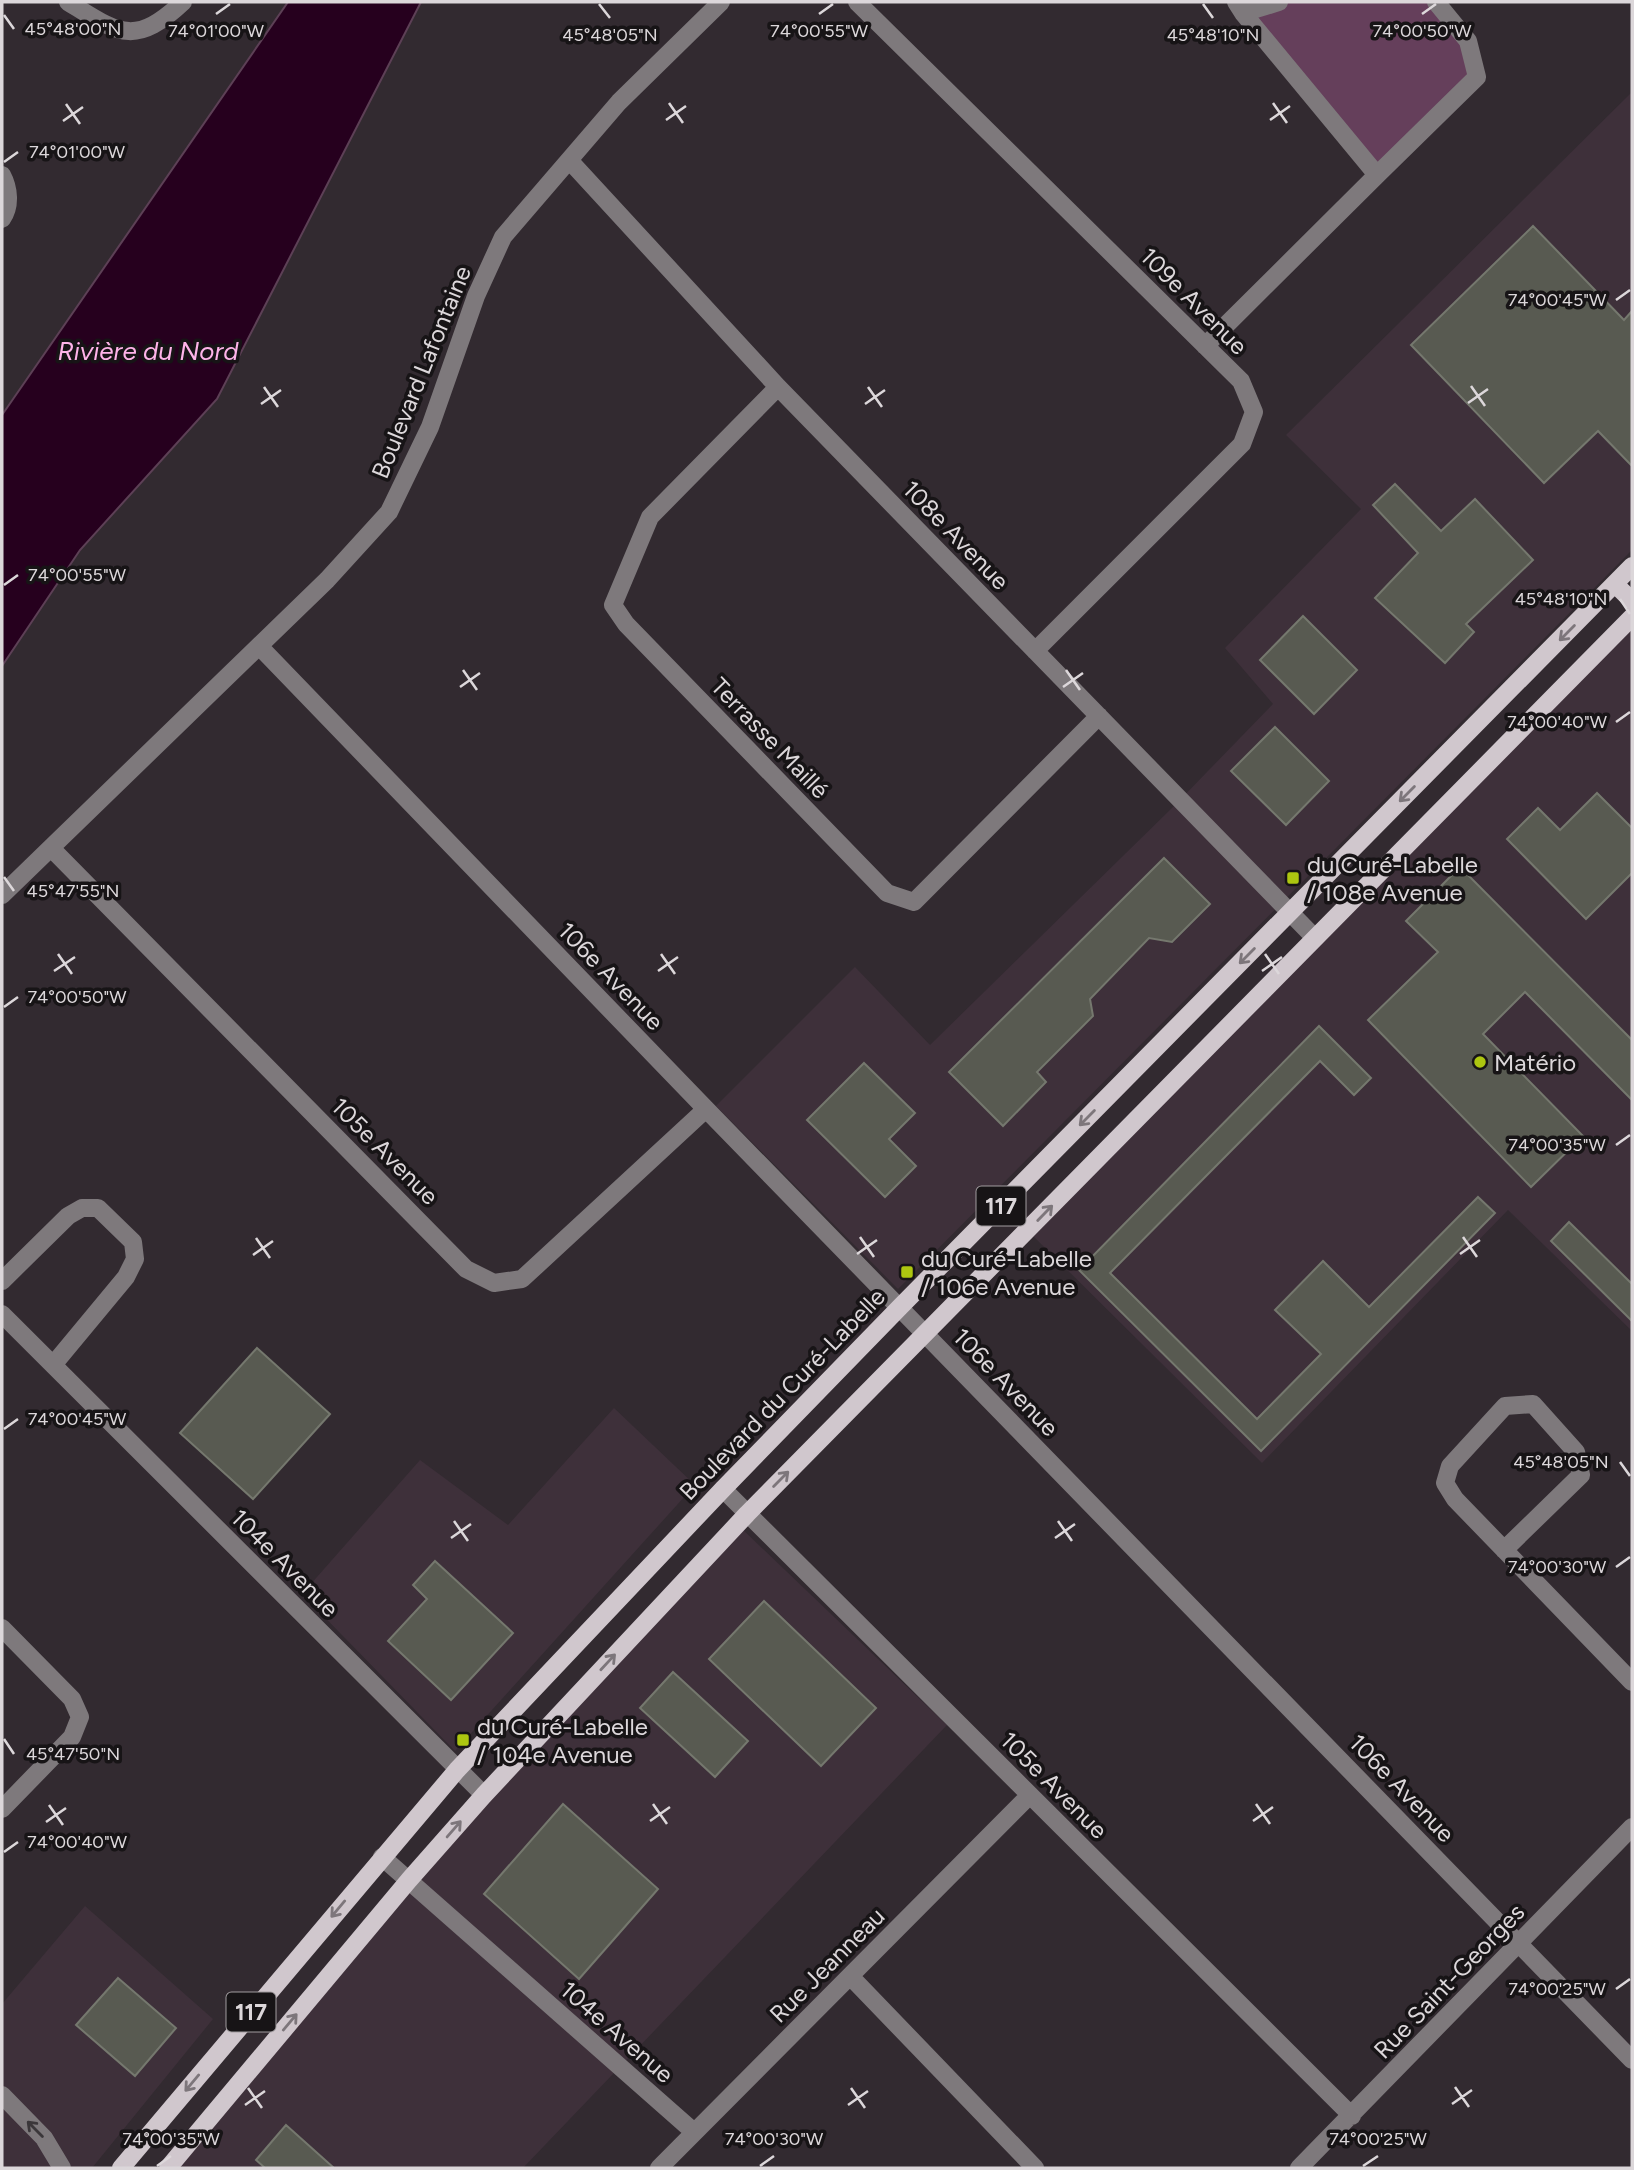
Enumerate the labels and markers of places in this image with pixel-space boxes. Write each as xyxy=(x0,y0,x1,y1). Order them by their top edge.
place label: du Curé-Labelle / 108e Avenue xyxy=(1307,850,1478,907)
marker: du Curé-Labelle / 108e Avenue xyxy=(1285,870,1301,886)
place label: Matério xyxy=(1494,1048,1576,1077)
marker: Matério xyxy=(1472,1054,1488,1070)
place label: du Curé-Labelle / 106e Avenue xyxy=(921,1244,1092,1301)
marker: du Curé-Labelle / 106e Avenue xyxy=(899,1264,915,1280)
place label: du Curé-Labelle / 104e Avenue xyxy=(477,1712,648,1769)
marker: du Curé-Labelle / 104e Avenue xyxy=(455,1732,471,1748)

